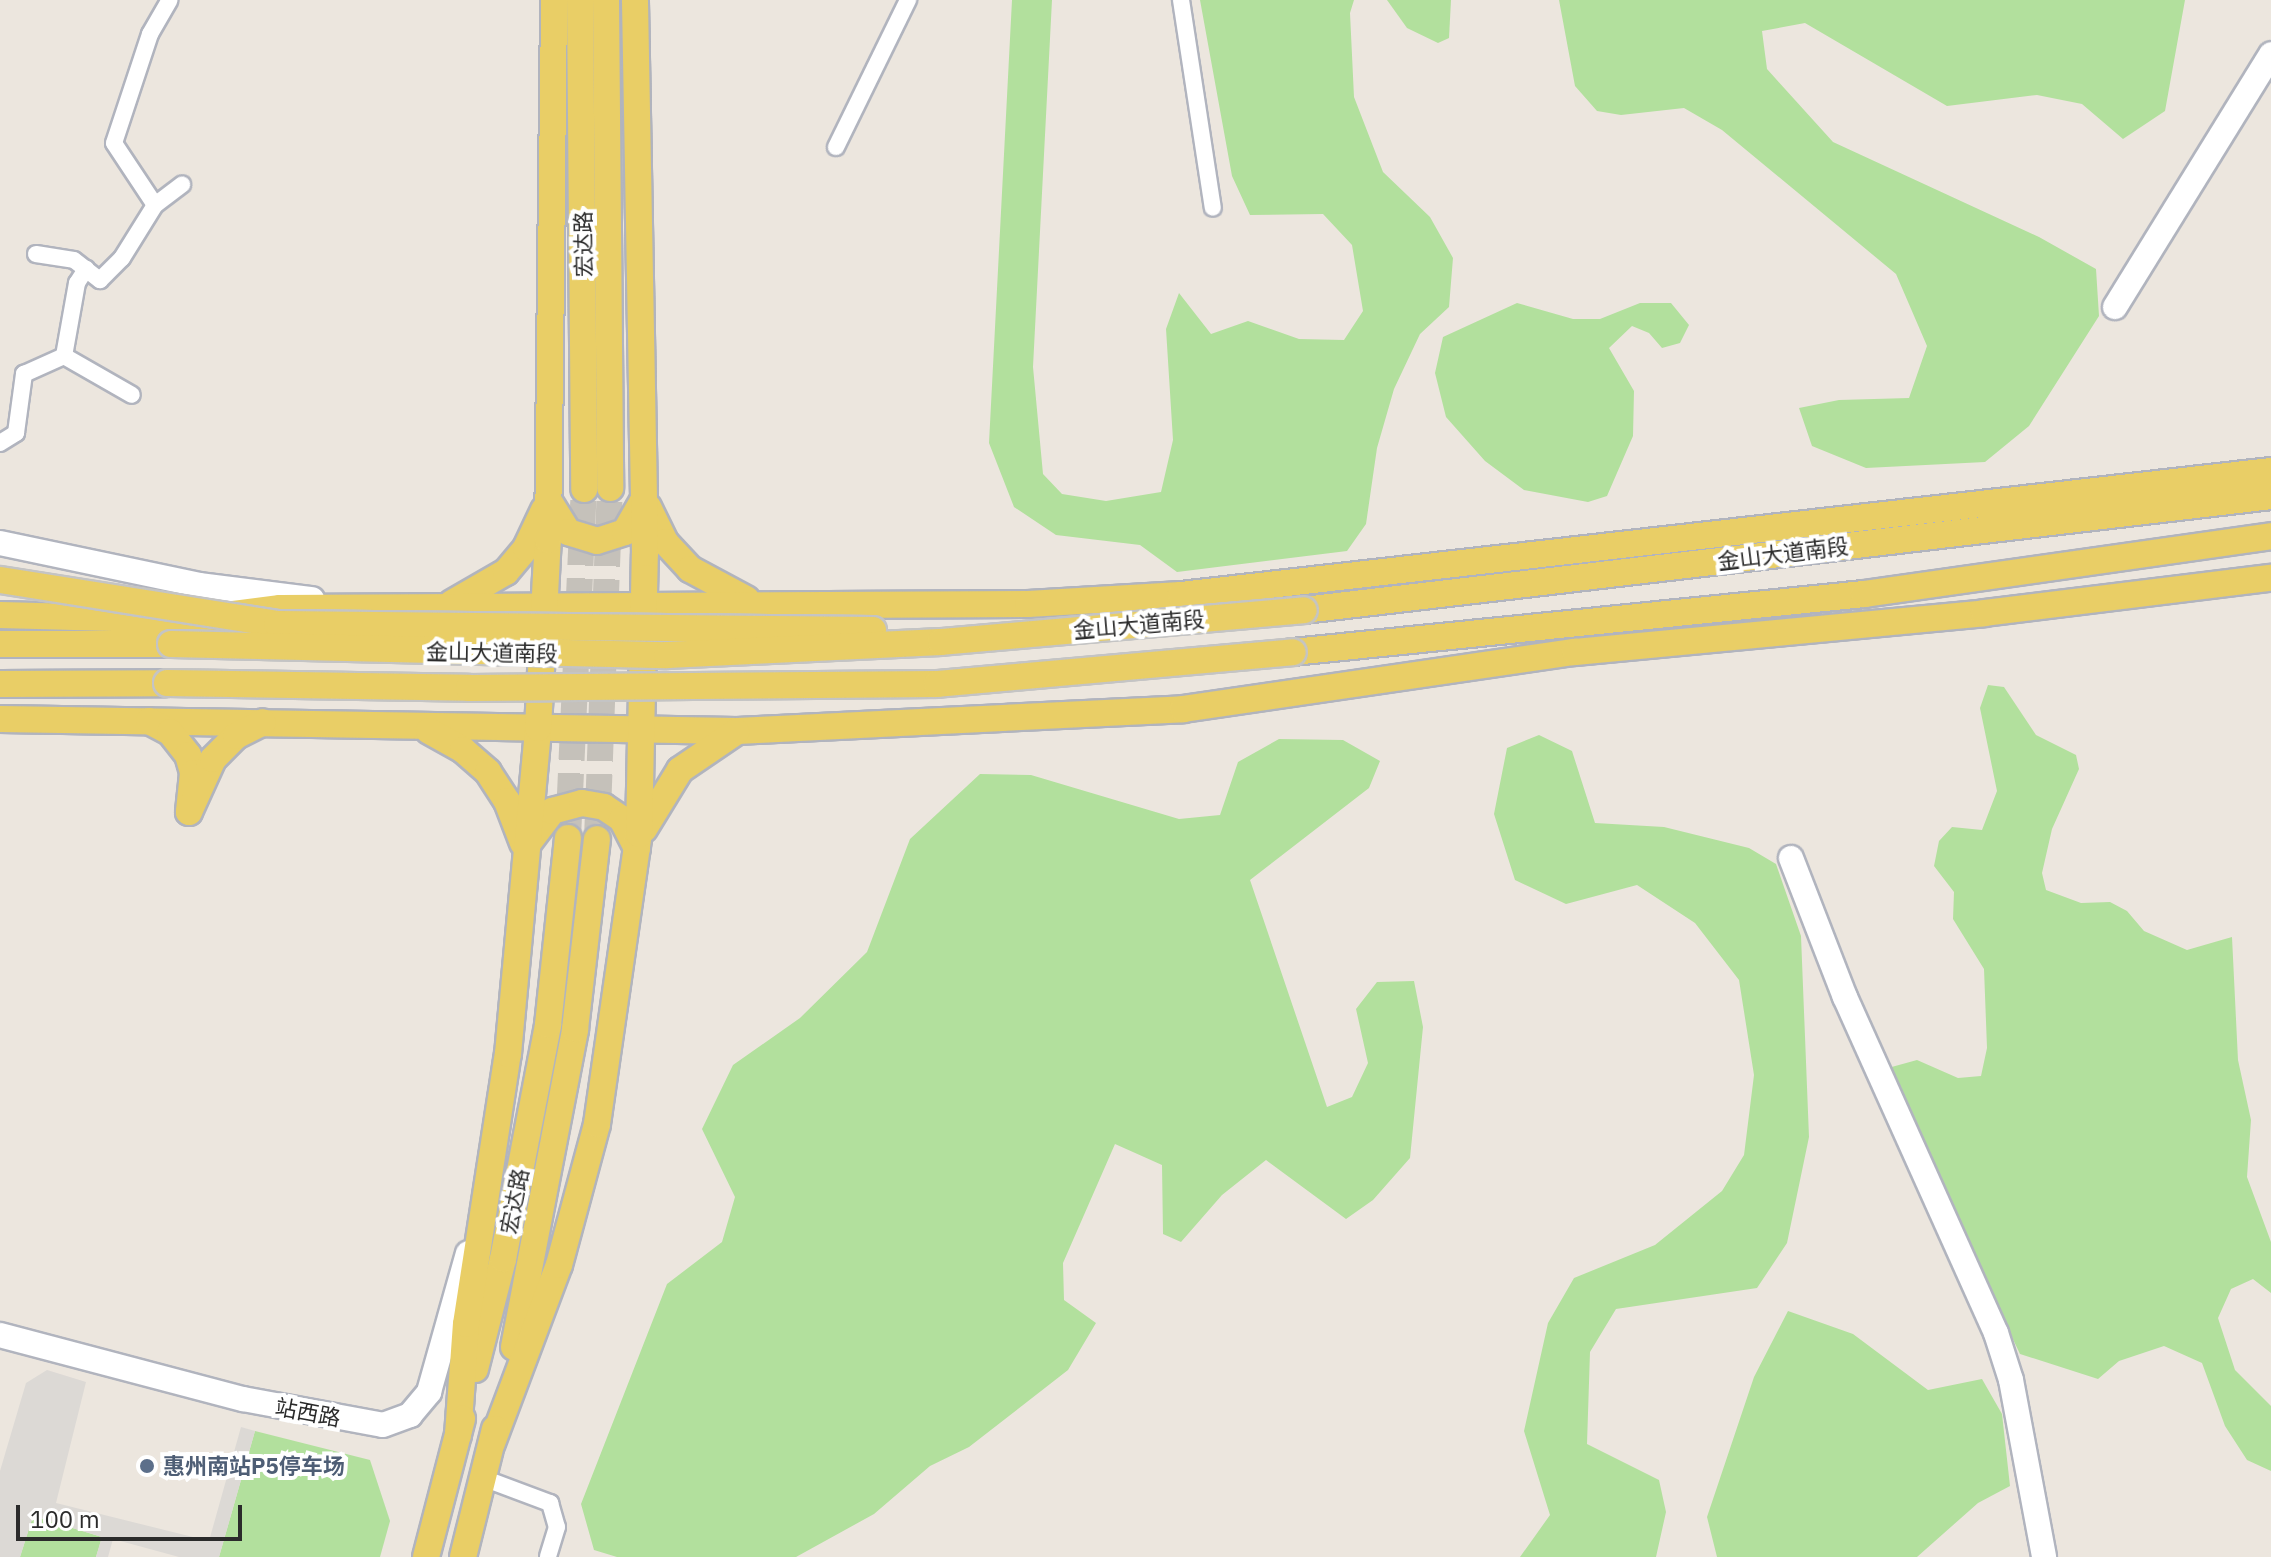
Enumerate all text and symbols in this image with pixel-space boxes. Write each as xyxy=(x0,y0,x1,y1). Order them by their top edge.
street label: 宏达路 xyxy=(569,211,597,277)
street label: 金山大道南段 xyxy=(1716,532,1850,574)
street label: 金山大道南段 xyxy=(1072,605,1206,643)
street label: 金山大道南段 xyxy=(426,638,558,666)
street label: 宏达路 xyxy=(495,1166,533,1236)
street label: 站西路 xyxy=(273,1393,343,1431)
place label: 惠州南站P5停车场 xyxy=(163,1453,345,1479)
marker: 惠州南站P5停车场 xyxy=(138,1457,156,1475)
scale bar xyxy=(20,1489,246,1539)
text: 100 m xyxy=(30,1503,100,1535)

